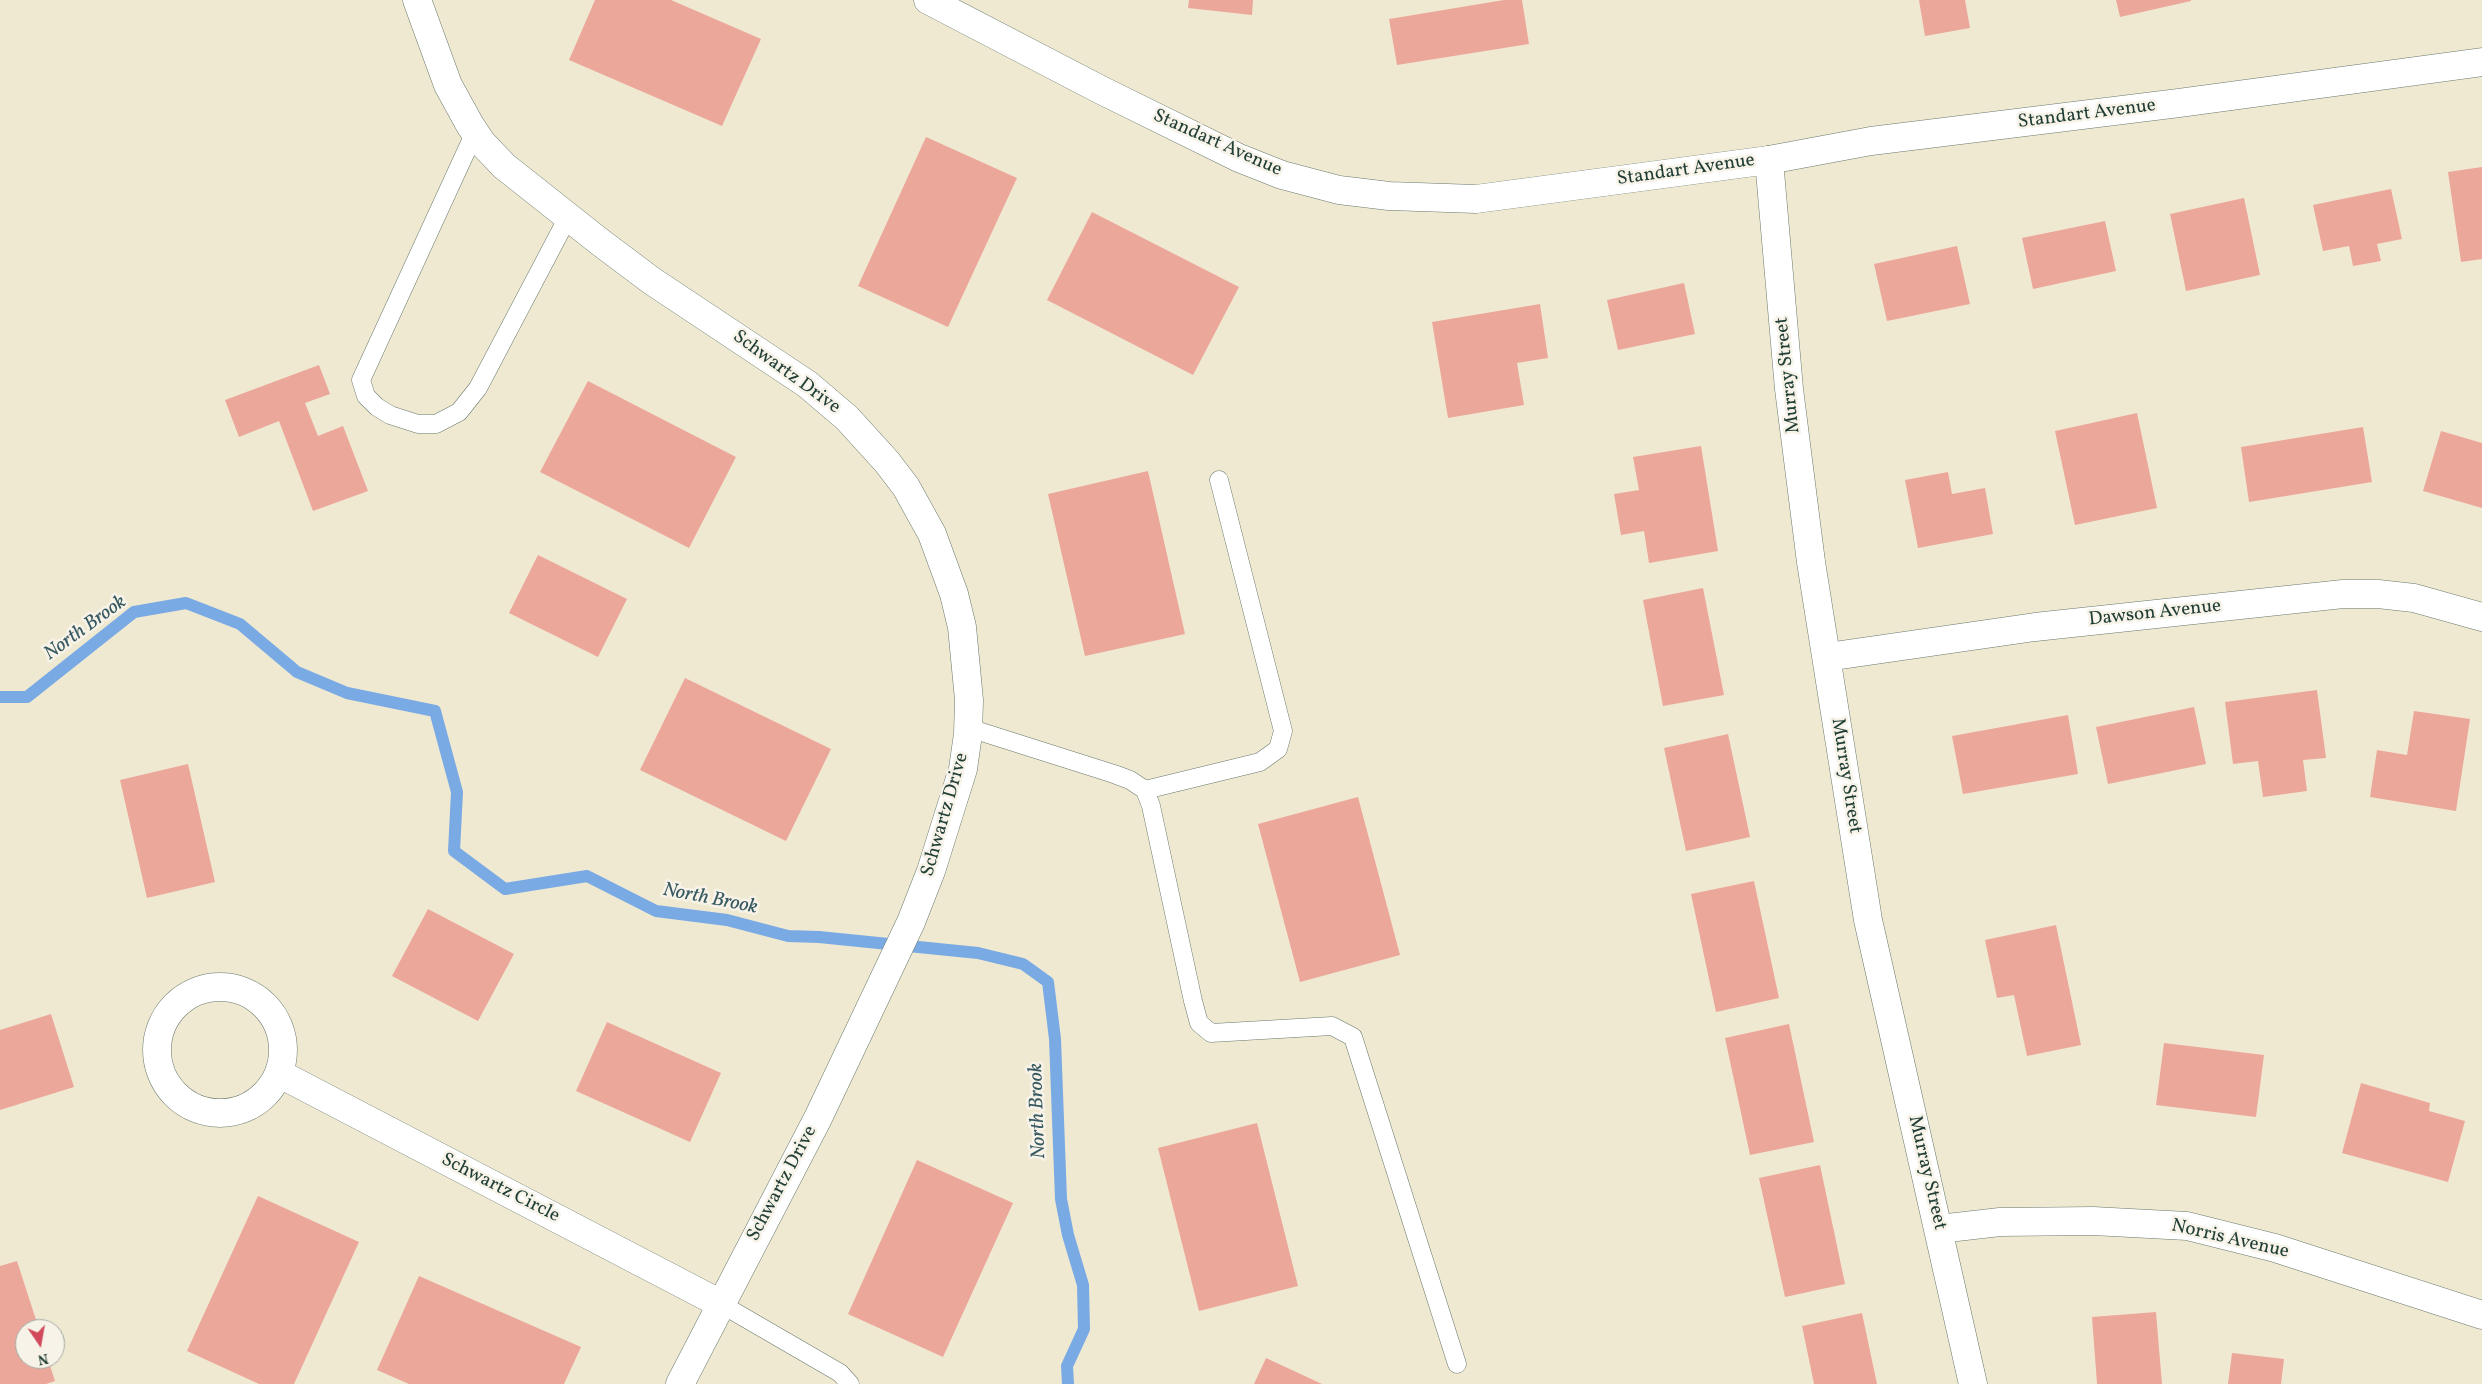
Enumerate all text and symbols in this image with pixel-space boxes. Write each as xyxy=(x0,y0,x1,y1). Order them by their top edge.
street label: Standart Avenue xyxy=(2017,95,2157,135)
street label: Standart Avenue xyxy=(1149,105,1285,183)
street label: Standart Avenue xyxy=(1616,150,1756,192)
street label: Murray Street xyxy=(1772,316,1806,434)
street label: Schwartz Drive xyxy=(728,326,844,420)
water label: North Brook xyxy=(40,591,132,667)
street label: Dawson Avenue xyxy=(2088,596,2222,632)
street label: Murray Street xyxy=(1825,717,1865,835)
street label: Schwartz Drive xyxy=(917,751,975,879)
water label: North Brook xyxy=(661,879,759,921)
water label: North Brook xyxy=(1025,1063,1053,1159)
street label: Murray Street xyxy=(1902,1114,1950,1232)
street label: Schwartz Drive xyxy=(743,1122,823,1246)
street label: Schwartz Circle xyxy=(437,1149,563,1229)
street label: Norris Avenue xyxy=(2169,1215,2291,1265)
north arrow xyxy=(15,1319,65,1369)
text: N xyxy=(36,1348,50,1369)

